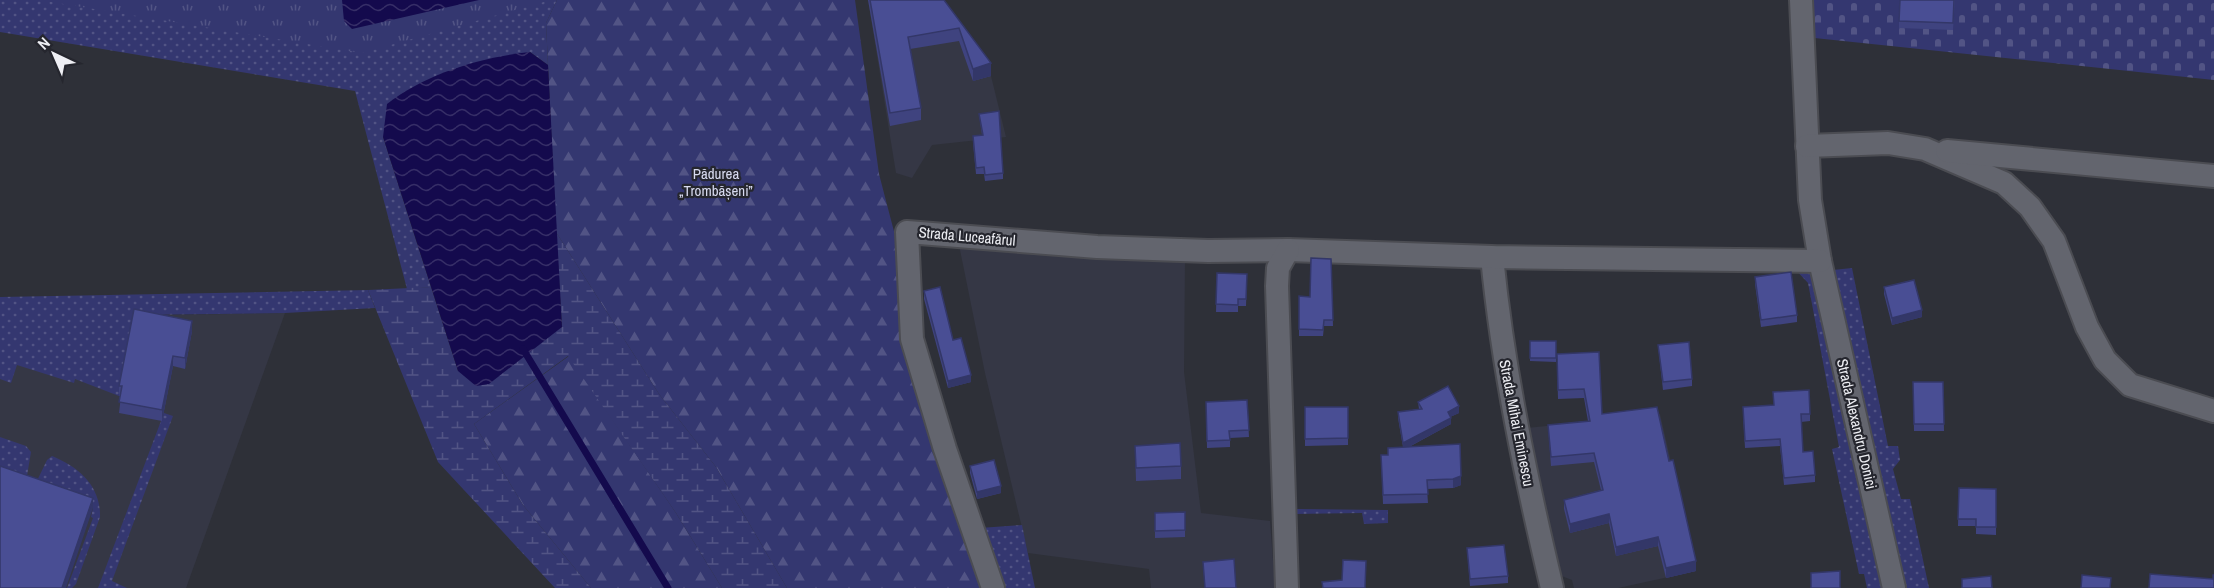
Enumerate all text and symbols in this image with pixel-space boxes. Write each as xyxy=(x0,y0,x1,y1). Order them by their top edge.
north arrow xyxy=(24,24,84,84)
text: N xyxy=(33,32,55,54)
park label: Pădurea „Trombășeni” xyxy=(679,163,753,201)
street label: Strada Luceafărul xyxy=(918,221,1016,251)
street label: Strada Alexandru Donici xyxy=(1832,357,1882,491)
street label: Strada Mihai Eminescu xyxy=(1494,358,1540,488)

